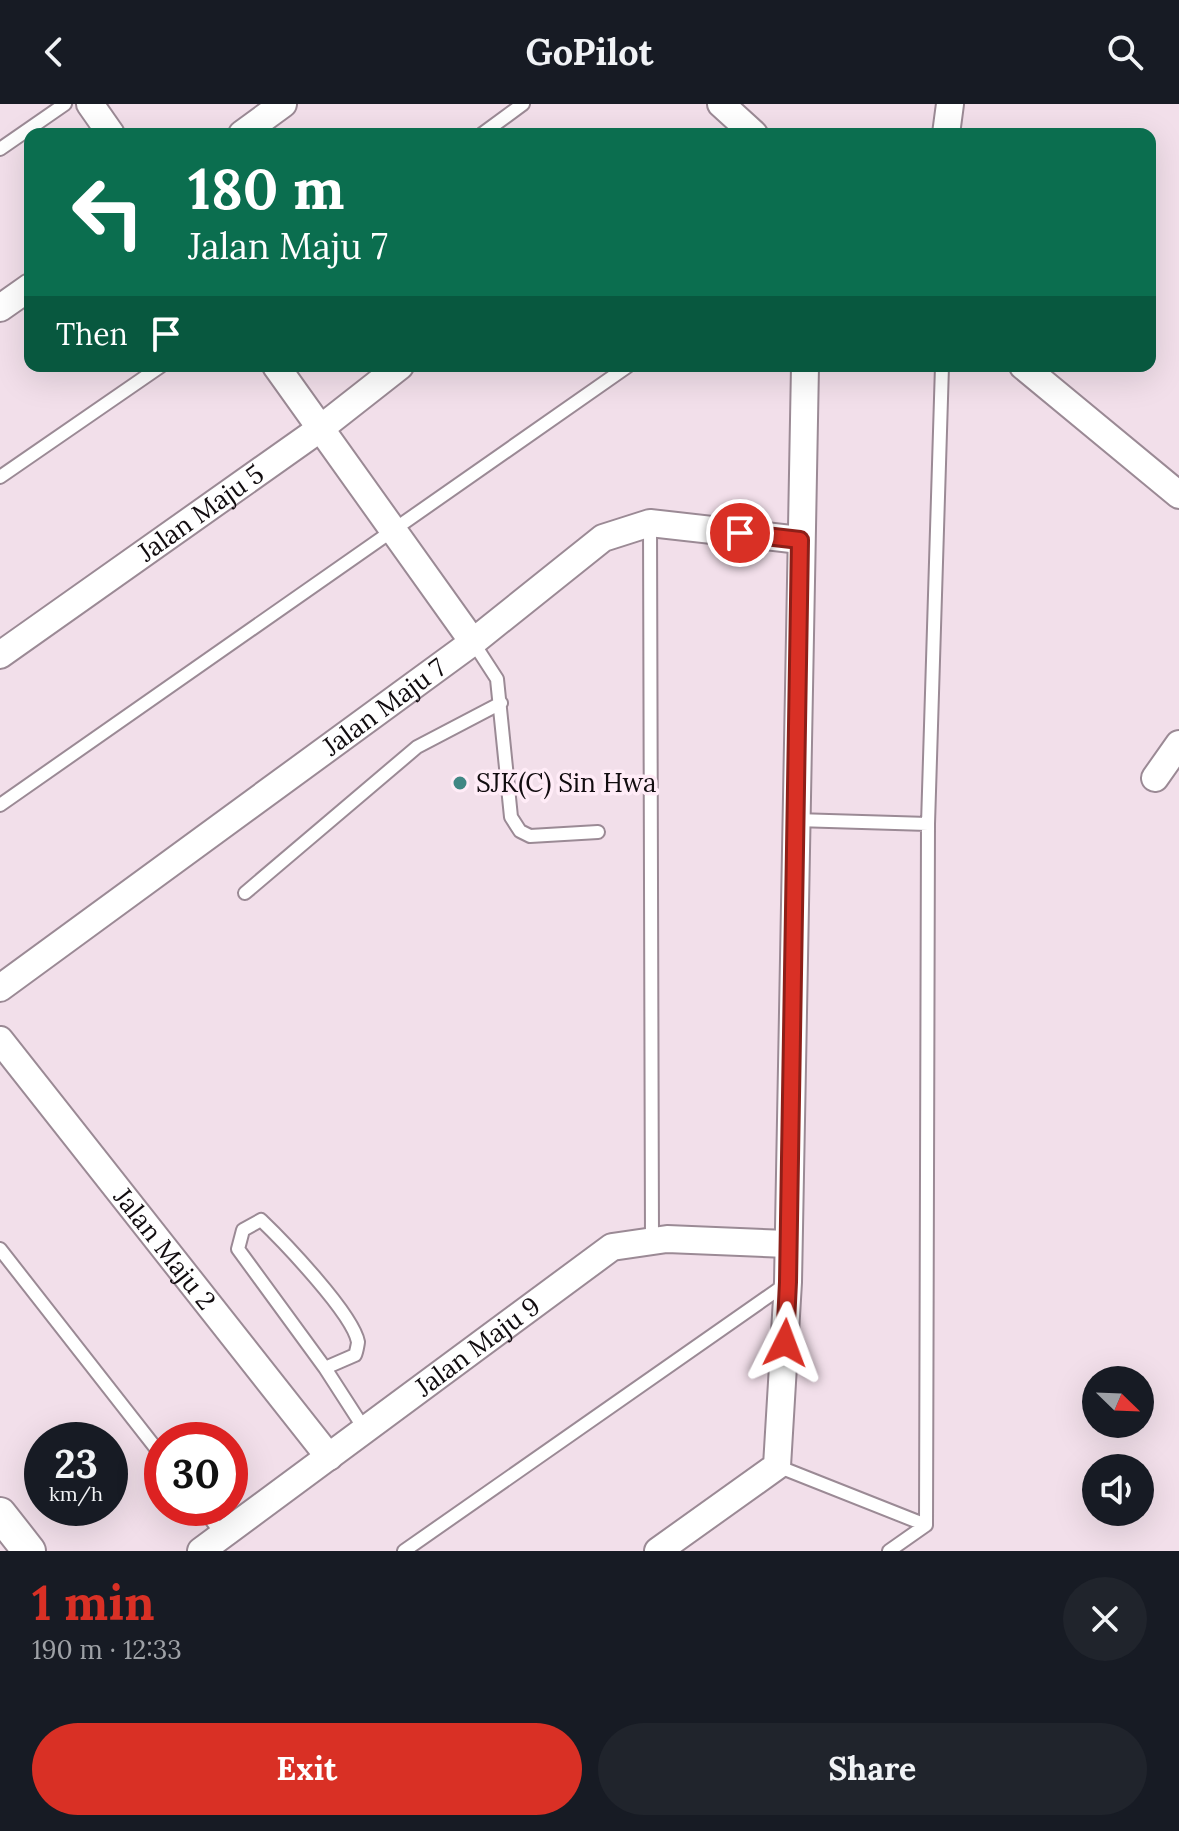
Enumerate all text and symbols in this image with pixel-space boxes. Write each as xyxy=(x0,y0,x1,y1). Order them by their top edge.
text: GoPilot xyxy=(526,29,653,75)
icon: back xyxy=(32,30,76,74)
icon: search xyxy=(1103,30,1147,74)
text: 180 m xyxy=(188,153,345,224)
icon: left xyxy=(56,160,160,264)
text: Jalan Maju 7 xyxy=(188,223,388,269)
icon: arrive xyxy=(144,312,188,356)
text: Then xyxy=(56,315,128,353)
street label: Jalan Maju 5 xyxy=(130,457,270,569)
pin xyxy=(706,499,774,567)
icon: arrive xyxy=(718,511,762,555)
street label: Jalan Maju 7 xyxy=(315,651,452,763)
place label: SJK(C) Sin Hwa xyxy=(476,766,657,800)
marker: SJK(C) Sin Hwa xyxy=(451,774,469,792)
street label: Jalan Maju 2 xyxy=(106,1180,223,1316)
street label: Jalan Maju 9 xyxy=(407,1289,546,1404)
position arrow xyxy=(743,1301,827,1385)
north arrow xyxy=(1082,1366,1154,1438)
map controls xyxy=(1082,1366,1154,1526)
speed limit sign: 30 xyxy=(144,1422,248,1526)
text: 23 xyxy=(54,1438,98,1489)
button: sound xyxy=(1082,1454,1154,1526)
text: km/h xyxy=(49,1481,103,1506)
text: 1 min xyxy=(32,1572,155,1633)
button: close xyxy=(1063,1577,1147,1661)
text: 190 m · 12:33 xyxy=(32,1633,182,1666)
button: Exit xyxy=(32,1723,582,1815)
button: Share xyxy=(598,1723,1147,1815)

